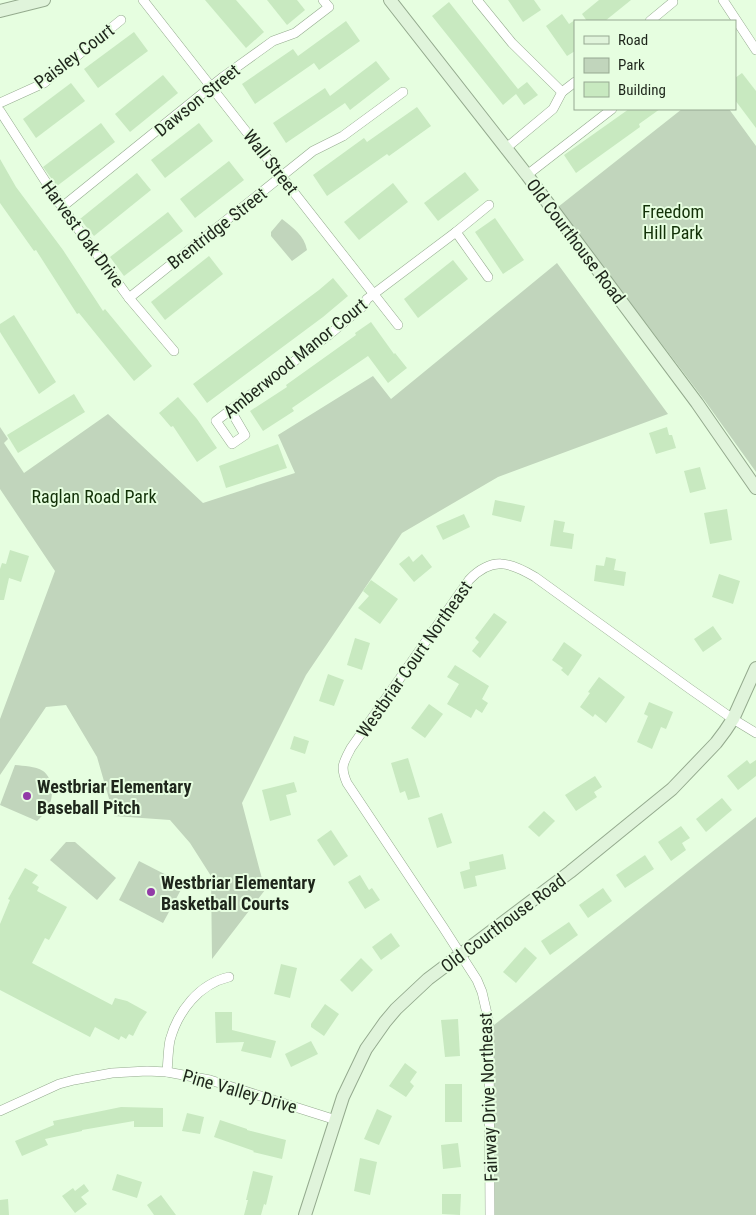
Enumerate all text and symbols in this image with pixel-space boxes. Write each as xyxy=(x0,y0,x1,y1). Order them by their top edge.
street label: Paisley Court xyxy=(30,19,118,93)
legend xyxy=(574,20,736,110)
text: Road xyxy=(618,31,648,49)
text: Park xyxy=(618,56,645,74)
street label: Dawson Street xyxy=(150,59,244,141)
text: Building xyxy=(618,81,666,99)
street label: Wall Street xyxy=(239,125,303,199)
street label: Old Courthouse Road xyxy=(522,175,630,307)
street label: Harvest Oak Drive xyxy=(37,177,129,291)
street label: Brentridge Street xyxy=(163,183,271,273)
park label: Freedom Hill Park xyxy=(642,201,704,243)
street label: Amberwood Manor Court xyxy=(219,294,371,422)
park label: Raglan Road Park xyxy=(31,486,157,507)
street label: Westbriar Court Northeast xyxy=(352,577,476,741)
place label: Westbriar Elementary Baseball Pitch xyxy=(37,776,191,818)
marker: Westbriar Elementary Baseball Pitch xyxy=(21,790,33,802)
street label: Old Courthouse Road xyxy=(437,869,569,977)
place label: Westbriar Elementary Basketball Courts xyxy=(161,872,315,914)
marker: Westbriar Elementary Basketball Courts xyxy=(145,886,157,898)
street label: Fairway Drive Northeast xyxy=(475,1012,501,1182)
street label: Pine Valley Drive xyxy=(180,1065,300,1117)

